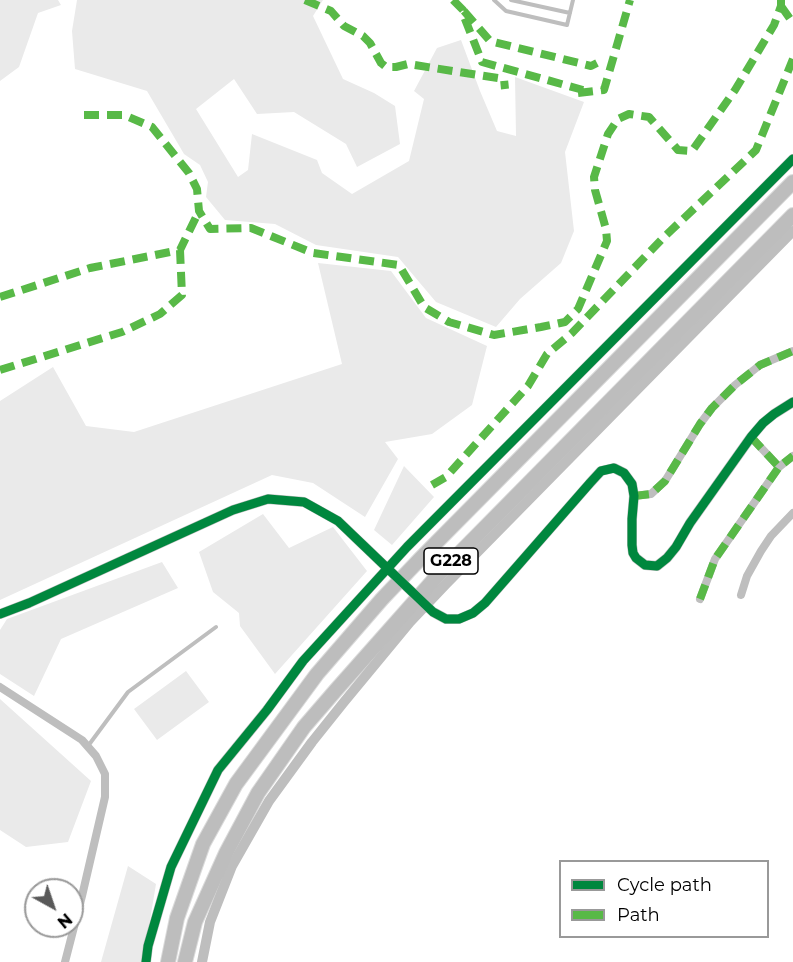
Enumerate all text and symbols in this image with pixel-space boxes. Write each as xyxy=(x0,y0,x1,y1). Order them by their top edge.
road number: G228 xyxy=(424,548,478,574)
legend xyxy=(559,860,769,938)
text: Cycle path xyxy=(617,874,712,896)
north arrow xyxy=(24,878,84,938)
text: Path xyxy=(617,904,660,926)
text: N xyxy=(54,909,76,932)

